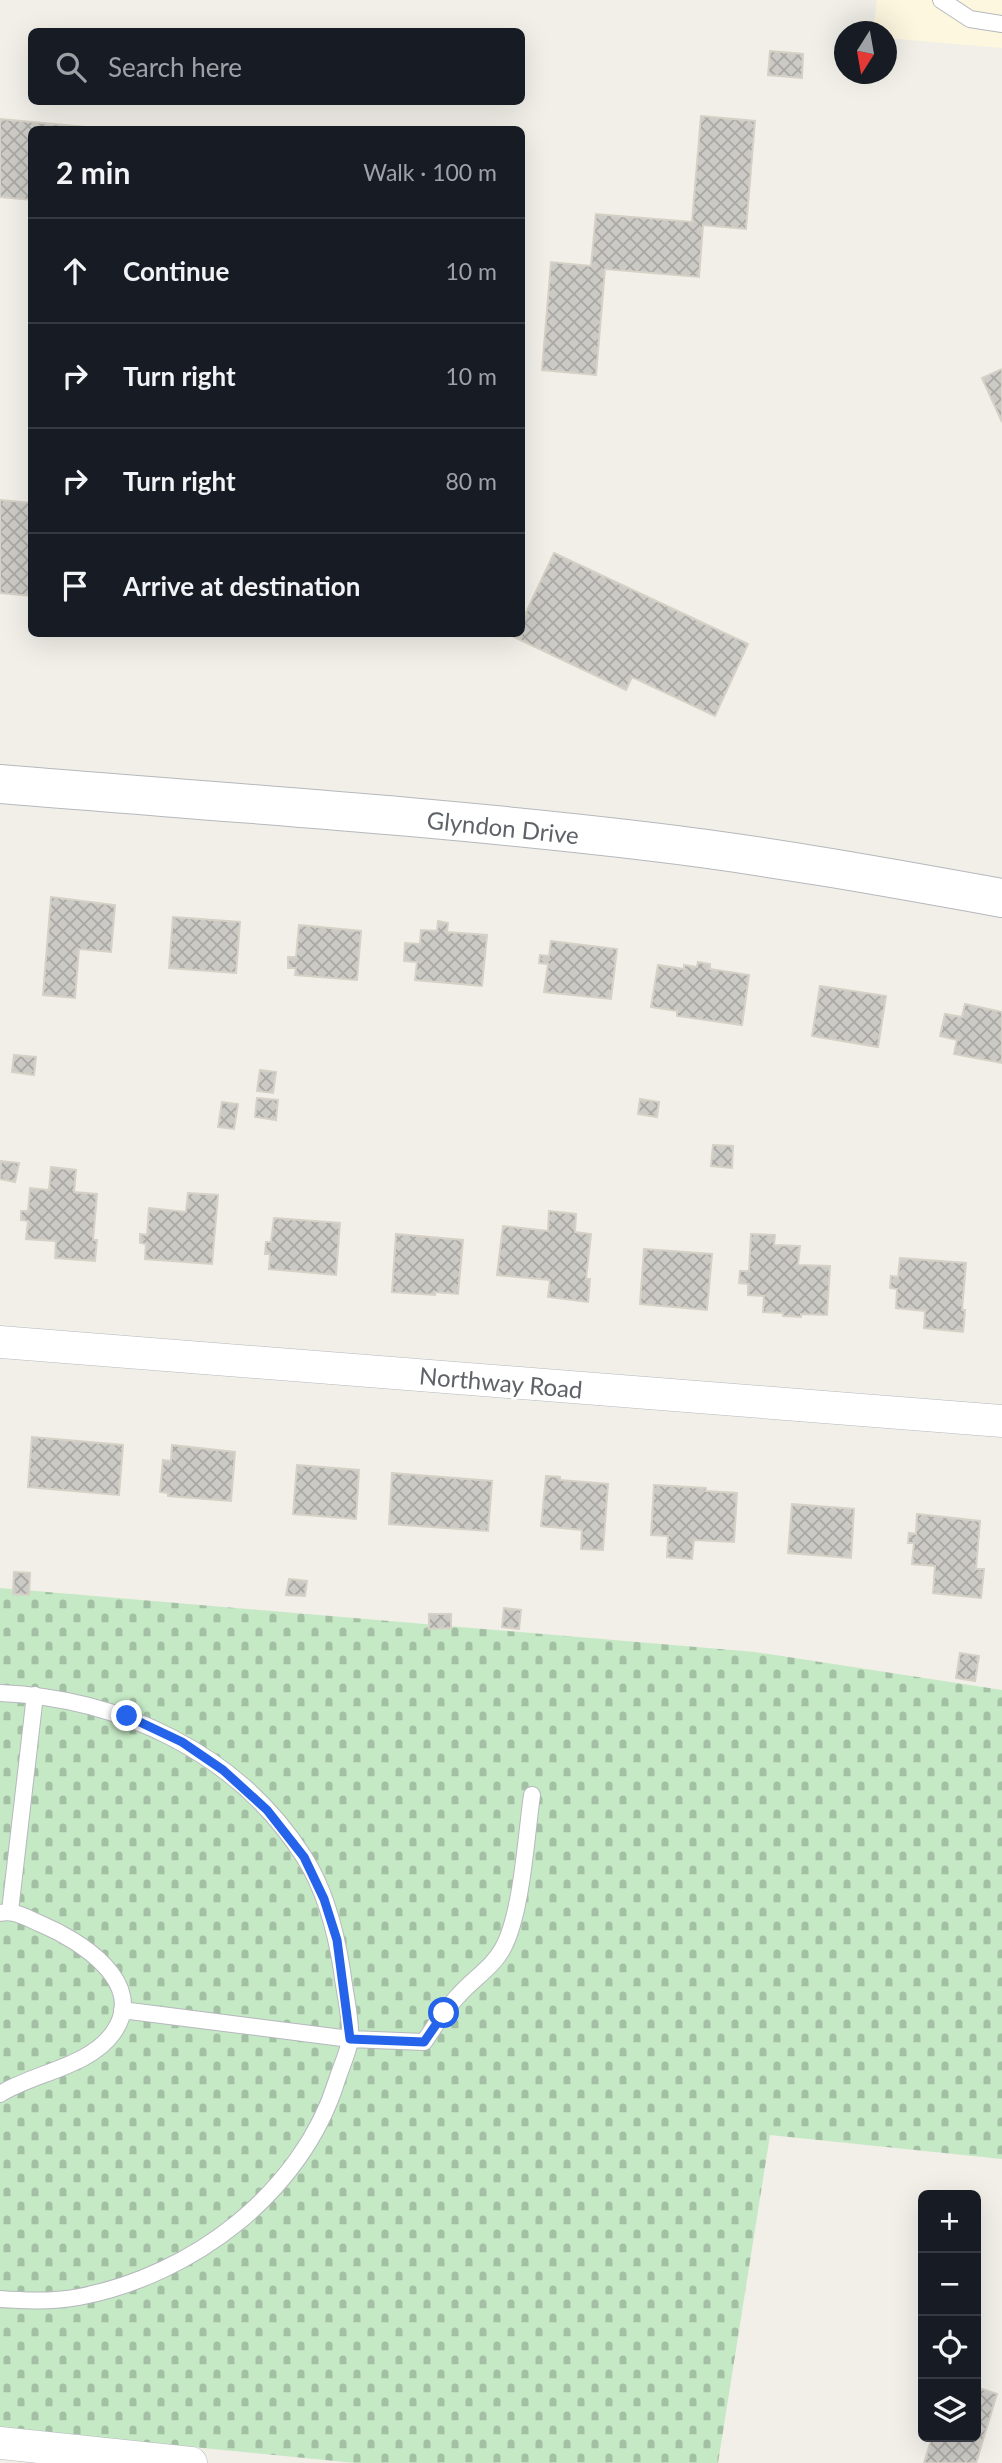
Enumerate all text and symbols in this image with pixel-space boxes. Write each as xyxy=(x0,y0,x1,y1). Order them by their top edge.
north arrow xyxy=(834,21,897,84)
search box xyxy=(28,28,525,105)
icon: search xyxy=(52,48,90,86)
text: Search here xyxy=(108,51,242,83)
text: 2 min xyxy=(56,154,130,190)
text: Walk · 100 m xyxy=(363,158,497,186)
icon: ahead xyxy=(56,252,94,290)
text: Continue xyxy=(123,255,229,287)
text: 10 m xyxy=(446,257,497,285)
icon: right xyxy=(56,357,94,395)
text: Turn right xyxy=(123,360,236,392)
text: 10 m xyxy=(446,362,497,390)
icon: right xyxy=(56,462,94,500)
text: Turn right xyxy=(123,465,236,497)
text: 80 m xyxy=(446,467,497,495)
icon: arrive xyxy=(56,567,94,605)
text: Arrive at destination xyxy=(123,570,360,602)
street label: Glyndon Drive xyxy=(426,805,580,849)
street label: Northway Road xyxy=(418,1360,584,1404)
route end xyxy=(111,1700,142,1731)
route start xyxy=(428,1997,459,2028)
map controls xyxy=(918,2190,981,2442)
button: + xyxy=(918,2190,981,2253)
button: − xyxy=(918,2253,981,2316)
button: locate xyxy=(918,2316,981,2379)
button: layers xyxy=(918,2379,981,2442)

